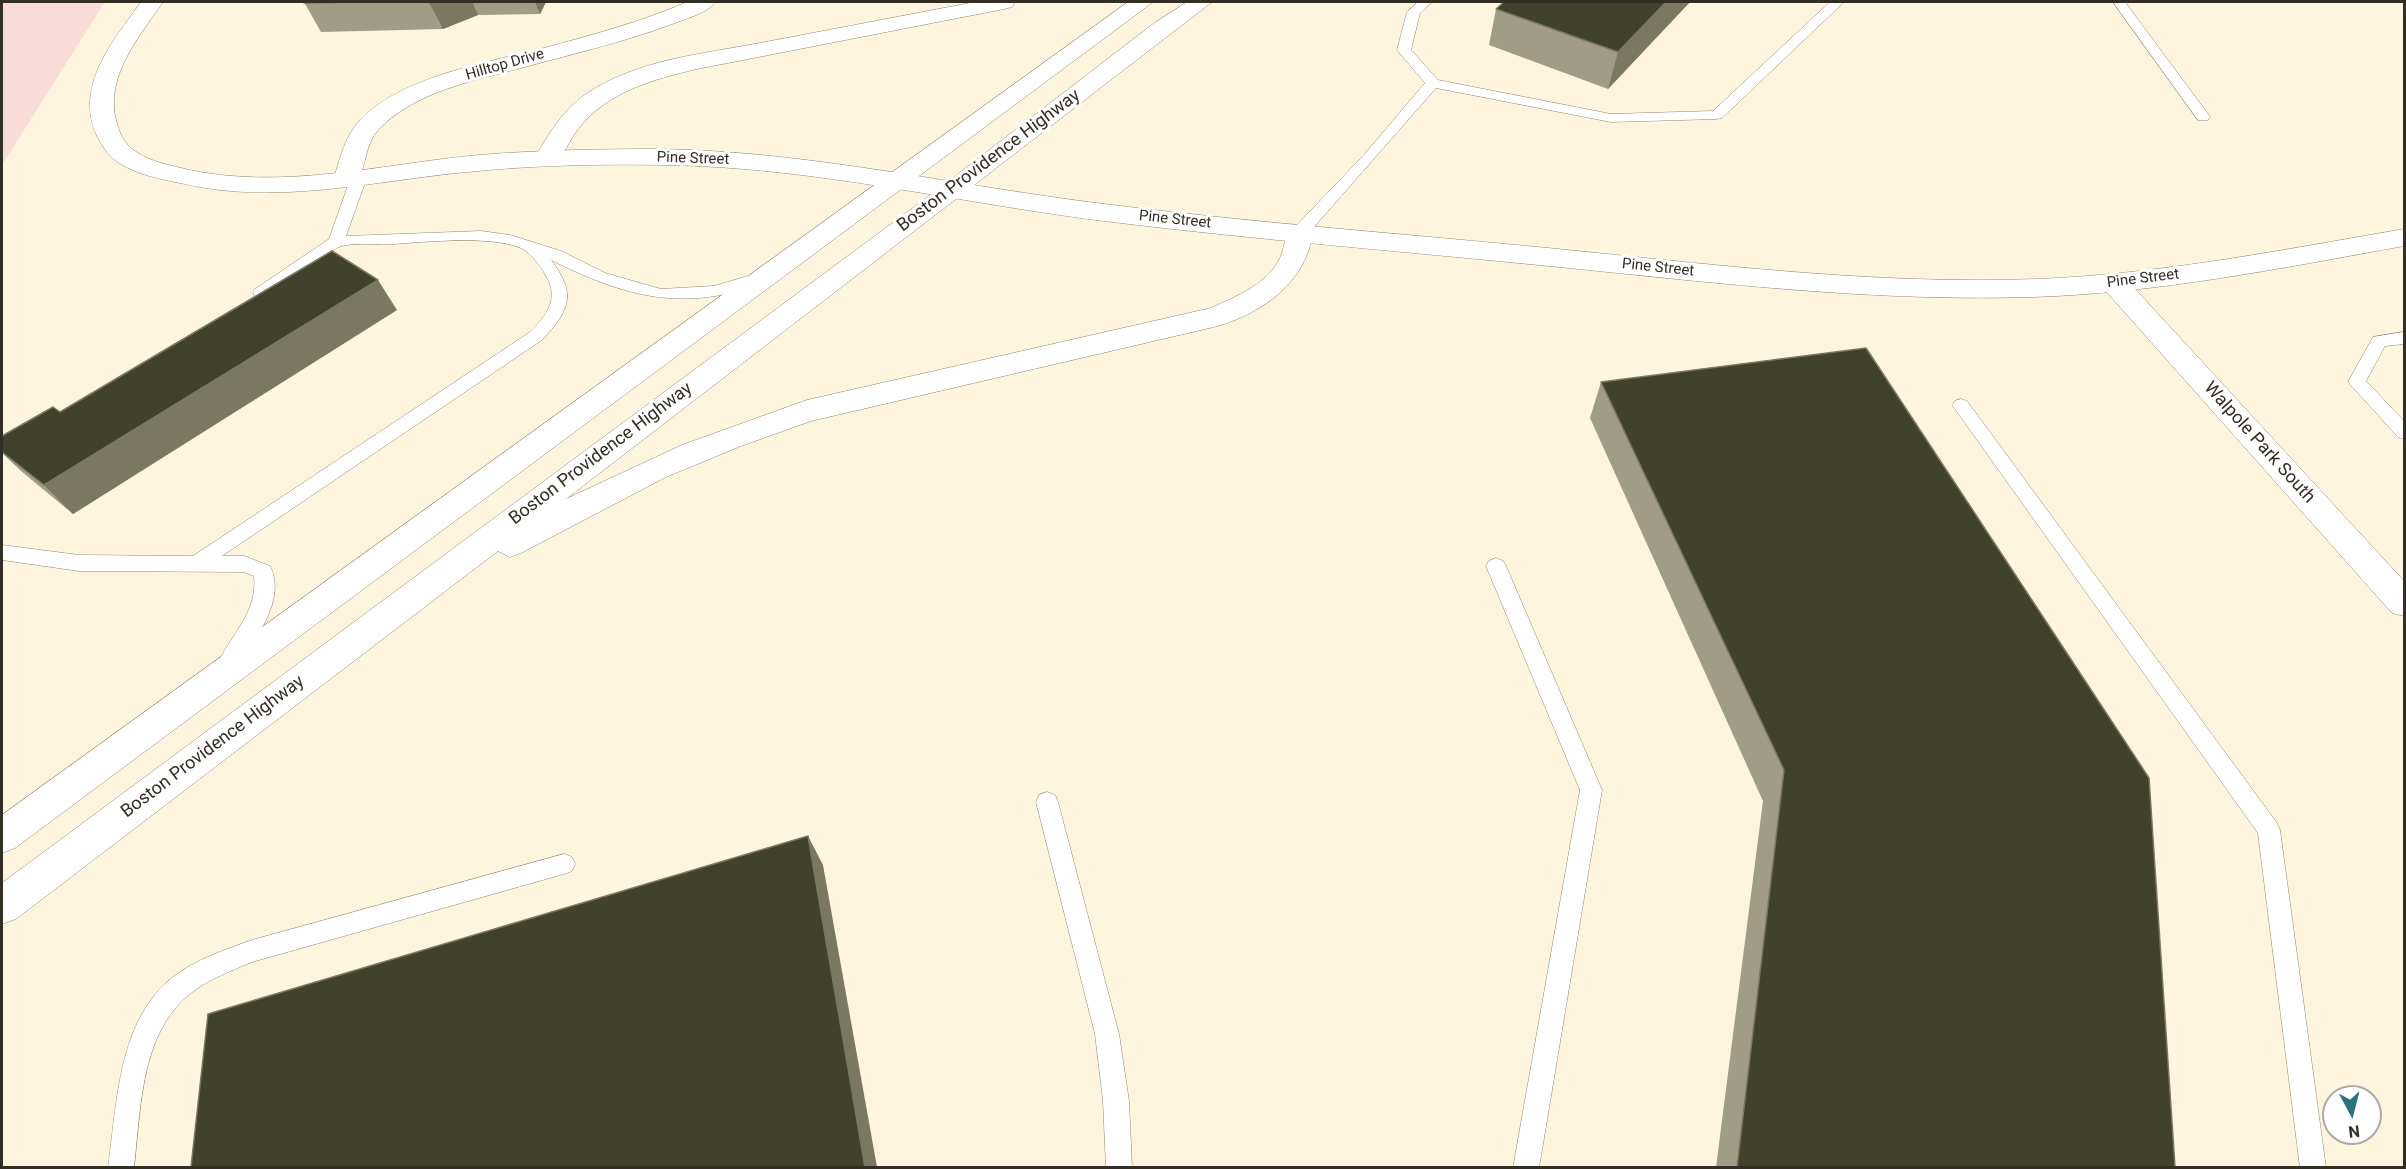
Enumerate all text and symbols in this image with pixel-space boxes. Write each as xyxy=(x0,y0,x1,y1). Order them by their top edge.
street label: Hilltop Drive xyxy=(464,45,546,85)
street label: Boston Providence Highway xyxy=(893,85,1085,237)
street label: Pine Street xyxy=(656,149,730,169)
street label: Pine Street xyxy=(1138,207,1212,233)
street label: Pine Street xyxy=(1621,255,1695,281)
street label: Pine Street xyxy=(2106,266,2180,292)
street label: Boston Providence Highway xyxy=(505,378,697,530)
street label: Walpole Park South xyxy=(2199,378,2319,508)
street label: Boston Providence Highway xyxy=(117,671,309,823)
north arrow xyxy=(2322,1085,2382,1145)
text: N xyxy=(2347,1121,2361,1141)

